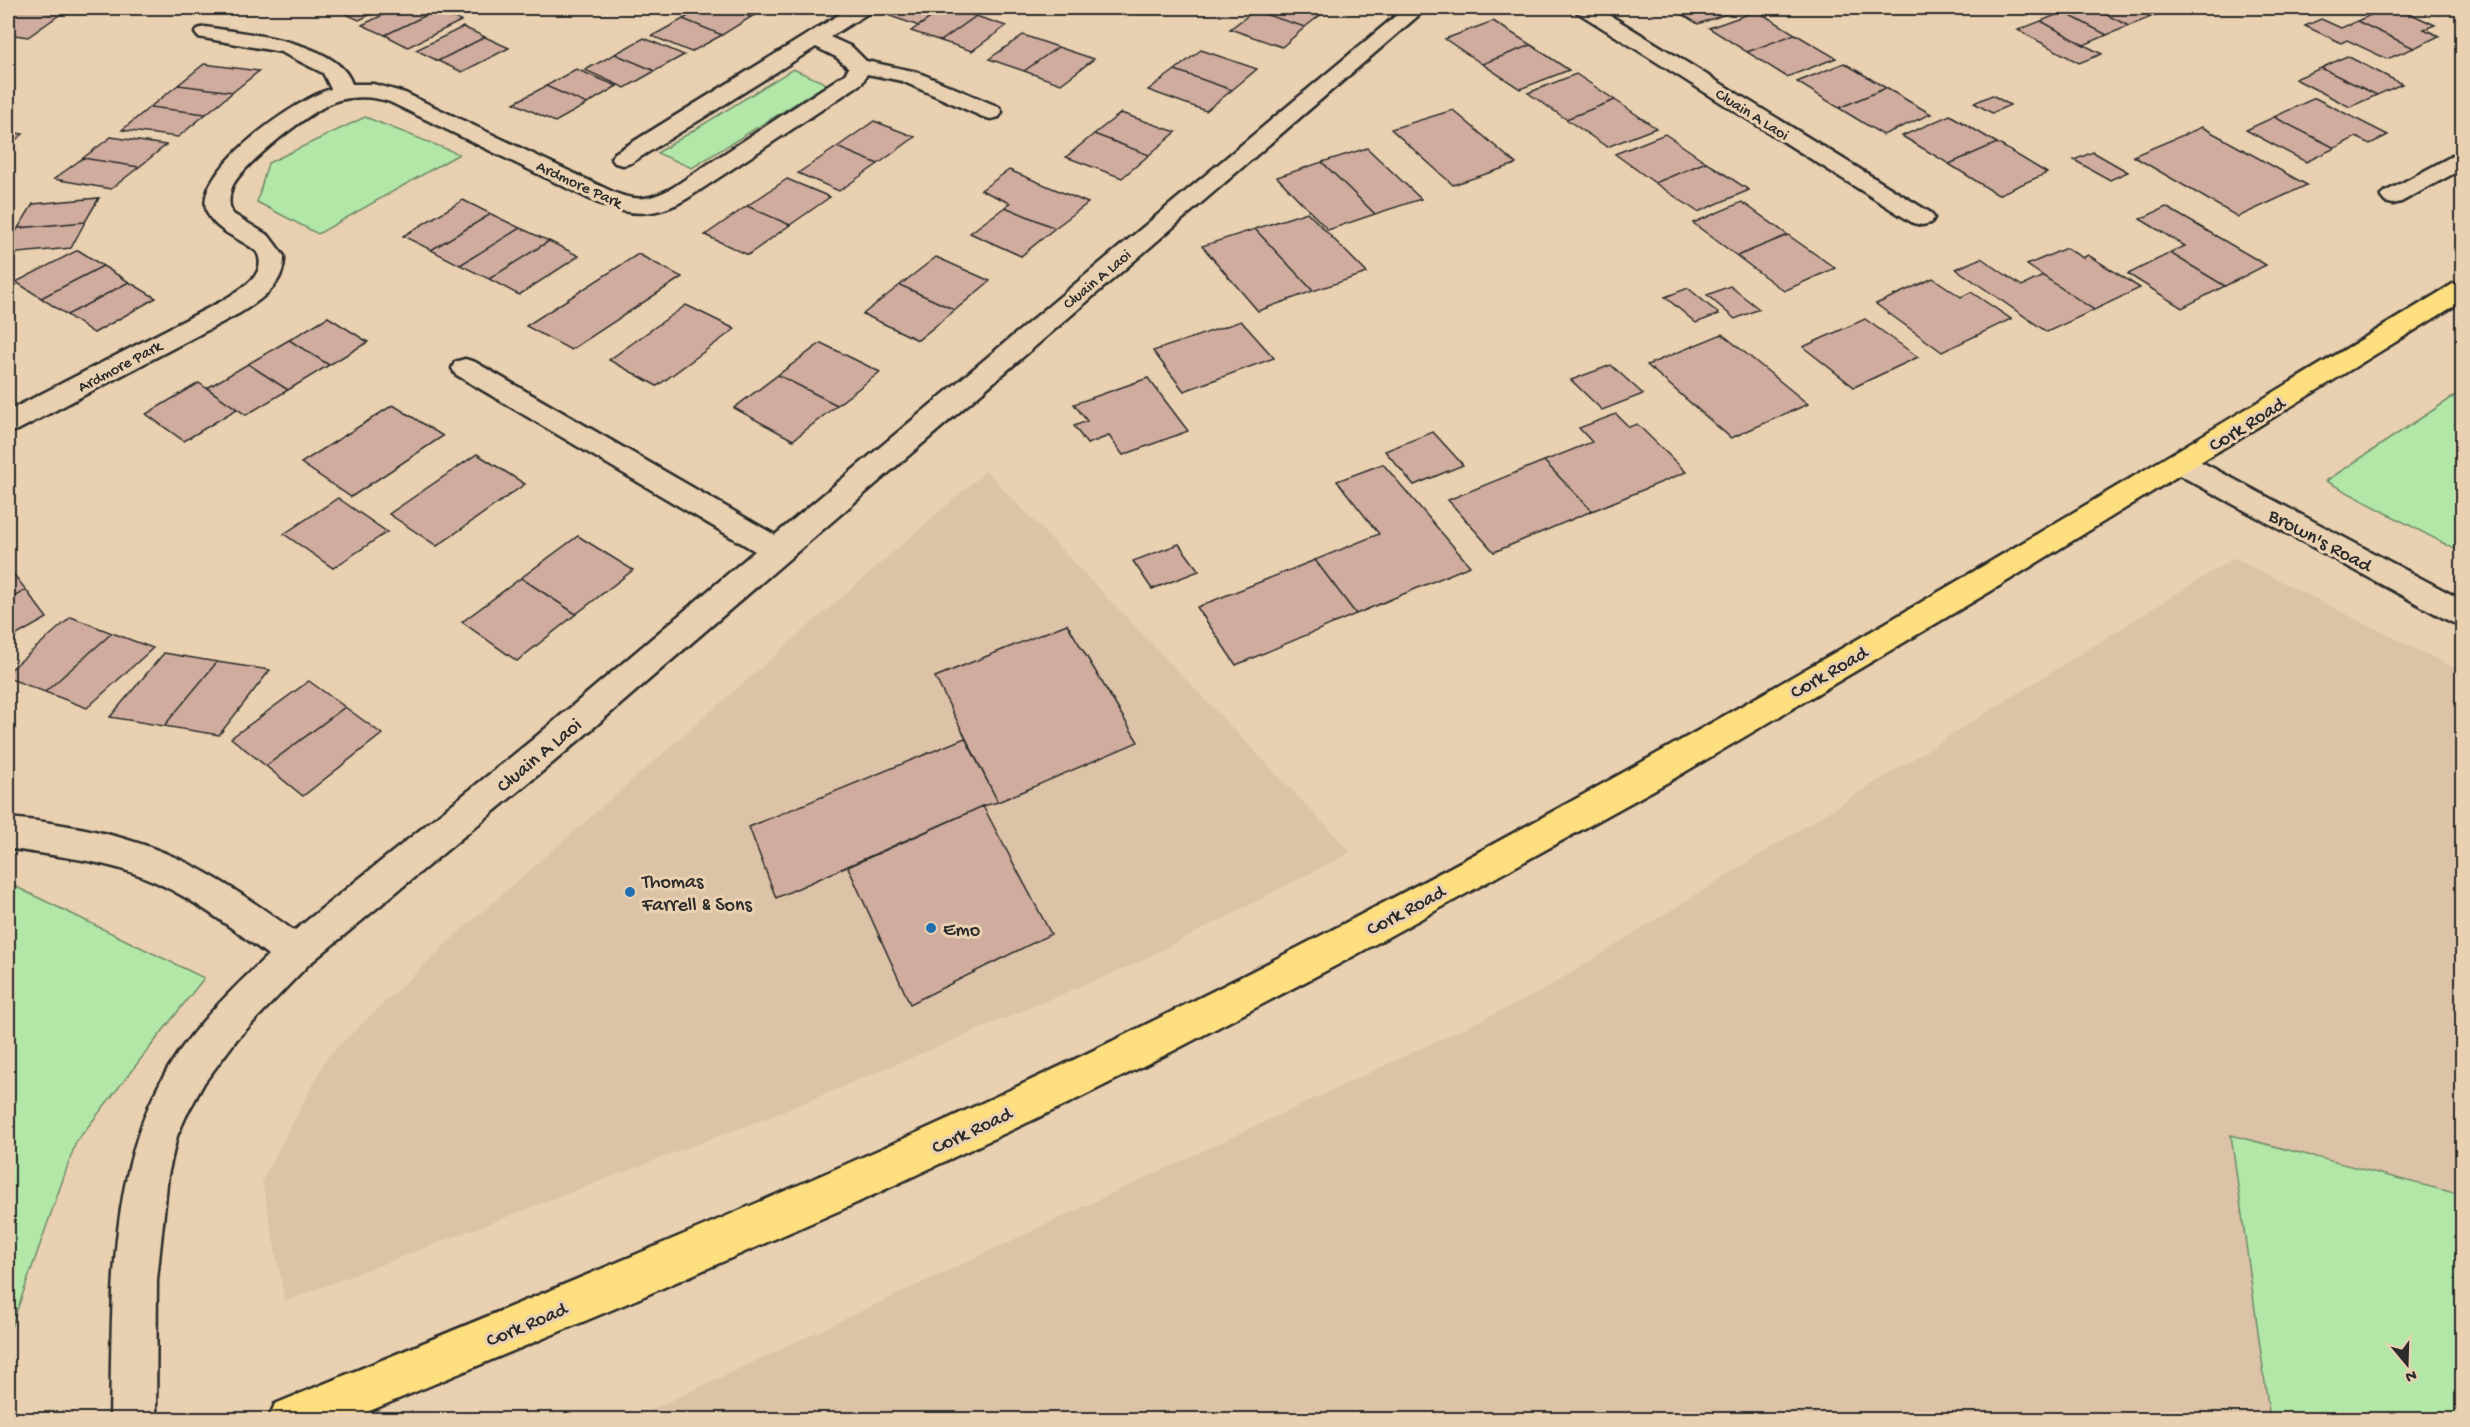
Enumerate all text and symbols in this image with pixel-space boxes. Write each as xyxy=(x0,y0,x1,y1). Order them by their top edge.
street label: Cluain A Laoi xyxy=(1711,86,1791,146)
street label: Ardmore Park xyxy=(533,158,626,215)
street label: Cluain A Laoi xyxy=(1060,247,1136,315)
street label: Ardmore Park xyxy=(75,337,168,398)
street label: Cork Road xyxy=(2205,392,2292,458)
street label: Brown's Road xyxy=(2263,505,2377,580)
street label: Cork Road xyxy=(1787,642,1875,705)
street label: Cluain A Laoi xyxy=(493,714,587,799)
place label: Thomas Farrell & Sons xyxy=(641,872,752,918)
street label: Cork Road xyxy=(1363,881,1452,942)
marker: Thomas Farrell & Sons xyxy=(623,885,637,899)
place label: Emo xyxy=(943,920,980,943)
marker: Emo xyxy=(924,921,938,935)
street label: Cork Road xyxy=(929,1103,1018,1161)
street label: Cork Road xyxy=(483,1298,573,1354)
north arrow xyxy=(2377,1334,2437,1394)
text: N xyxy=(2402,1364,2419,1386)

